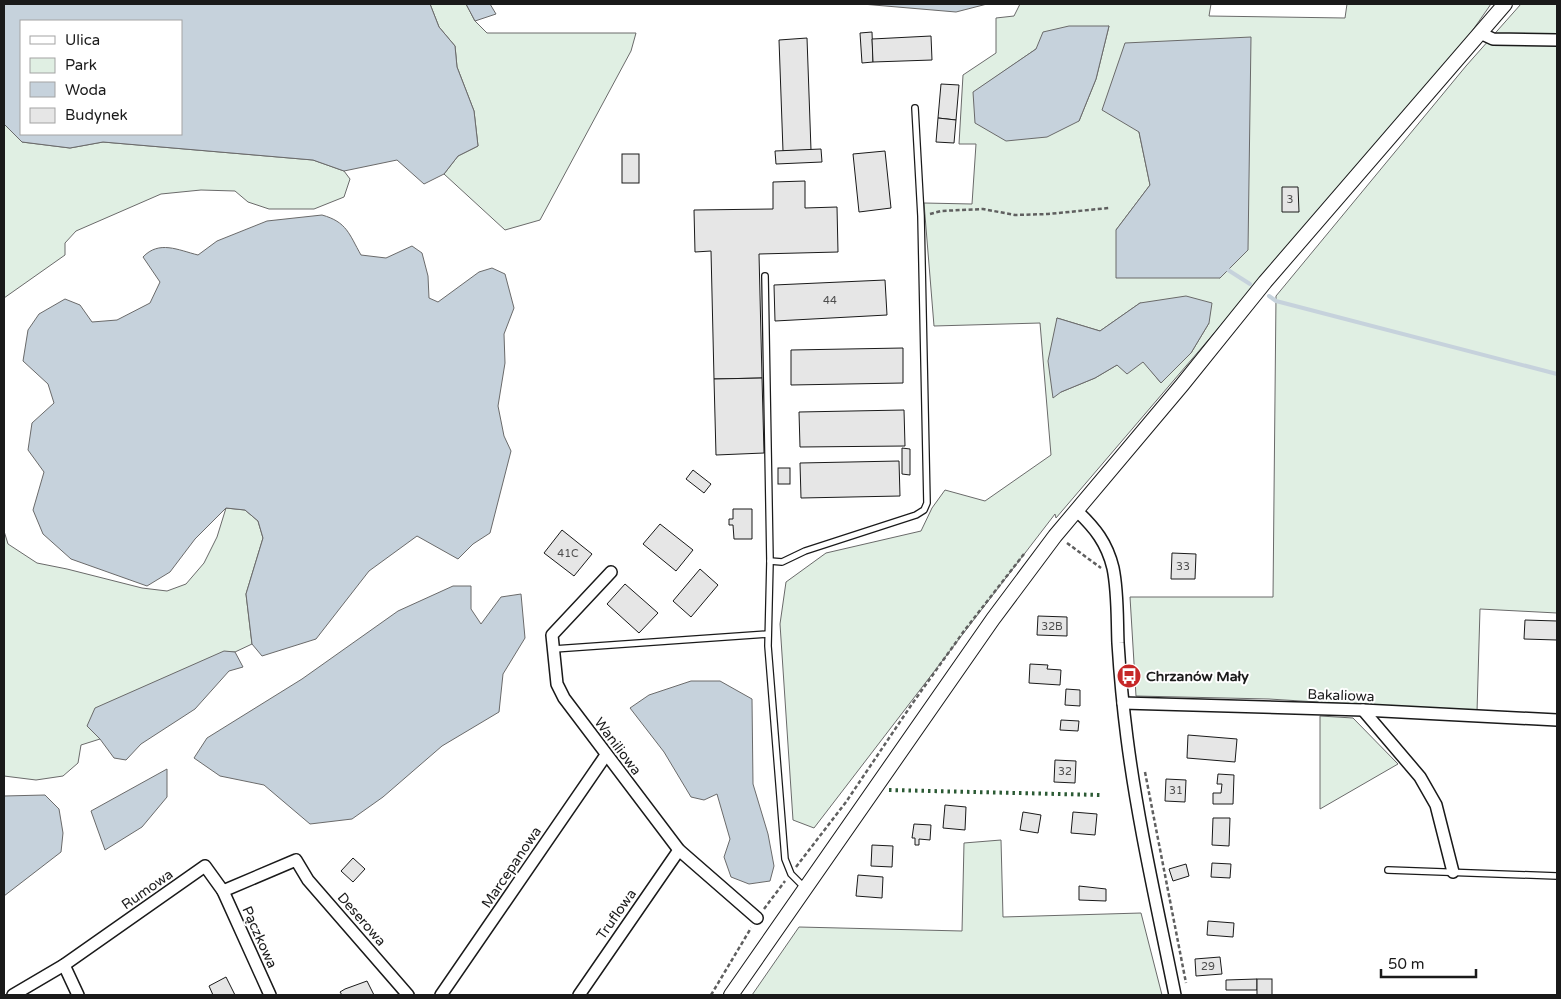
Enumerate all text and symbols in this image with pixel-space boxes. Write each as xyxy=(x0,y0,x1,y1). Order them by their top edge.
legend xyxy=(20,20,182,135)
text: Ulica xyxy=(65,31,100,49)
text: Park xyxy=(65,56,97,74)
text: Woda xyxy=(65,81,107,99)
text: Budynek xyxy=(65,106,128,124)
house number: 3 xyxy=(1287,193,1294,206)
house number: 44 xyxy=(823,294,837,307)
house number: 41C xyxy=(557,547,579,560)
house number: 33 xyxy=(1176,560,1190,573)
house number: 32B xyxy=(1041,620,1063,633)
bus stop icon: Chrzanów Mały xyxy=(1116,663,1142,689)
place label: Chrzanów Mały xyxy=(1146,668,1249,685)
street label: Bakaliowa xyxy=(1307,686,1375,705)
street label: Waniliowa xyxy=(590,714,645,778)
house number: 32 xyxy=(1058,765,1072,778)
house number: 31 xyxy=(1169,784,1183,797)
street label: Marcepanowa xyxy=(478,823,545,911)
street label: Rumowa xyxy=(118,866,176,913)
street label: Truflowa xyxy=(593,886,640,943)
street label: Deserowa xyxy=(334,889,389,950)
street label: Pączkowa xyxy=(238,904,281,971)
scale bar xyxy=(1381,946,1476,978)
text: 50 m xyxy=(1388,955,1425,973)
house number: 29 xyxy=(1201,960,1215,973)

